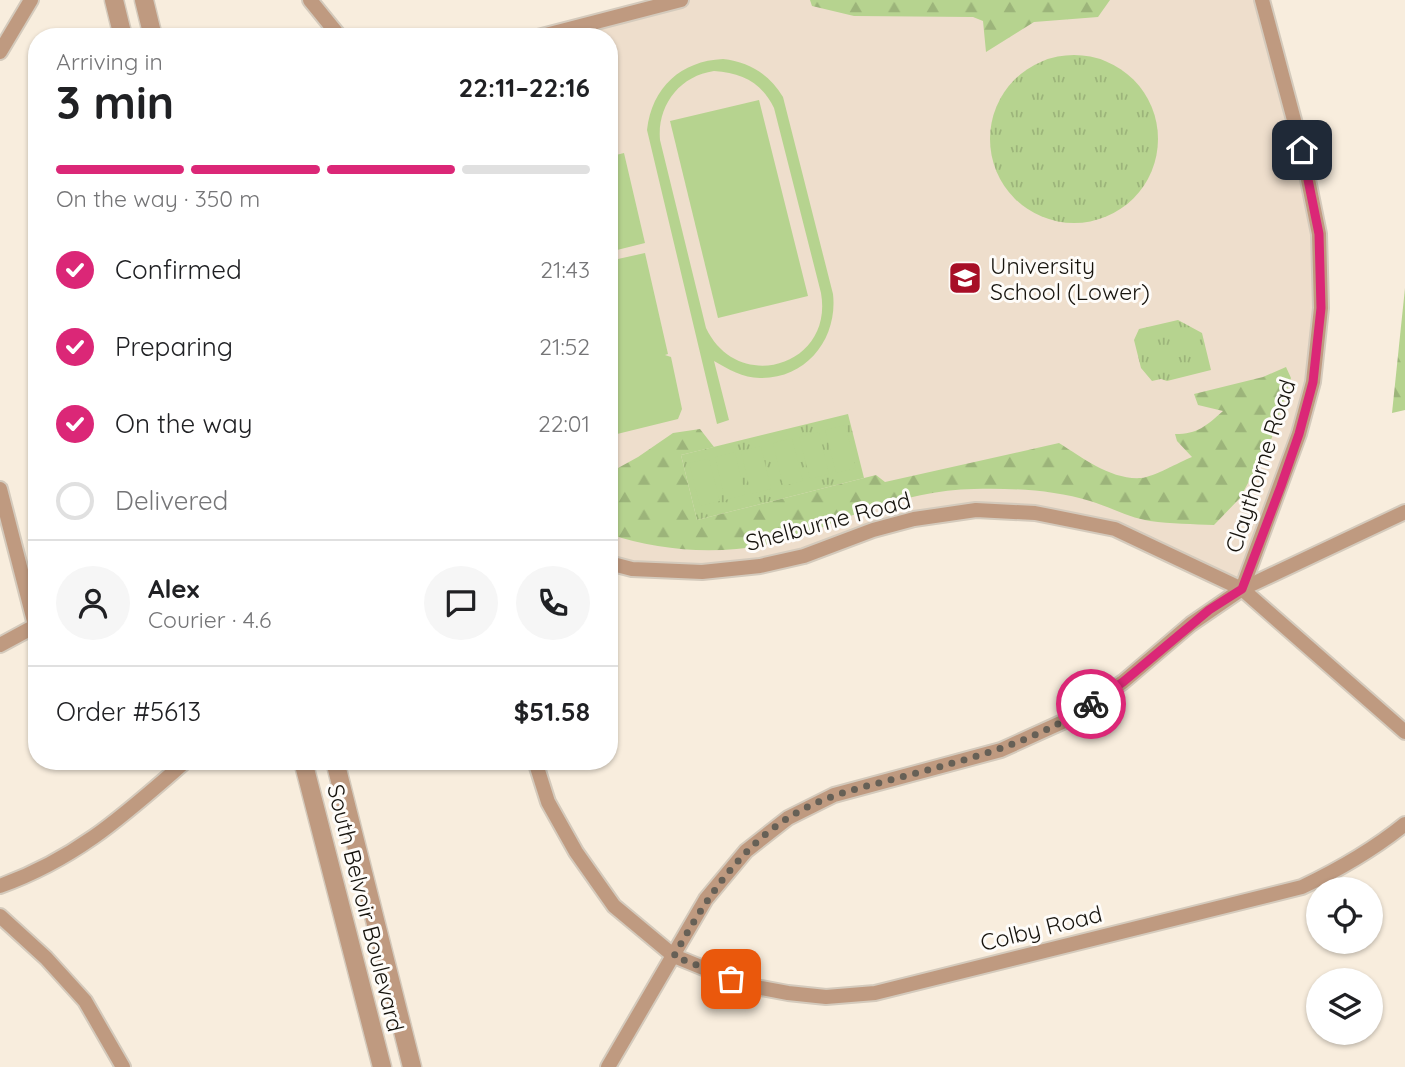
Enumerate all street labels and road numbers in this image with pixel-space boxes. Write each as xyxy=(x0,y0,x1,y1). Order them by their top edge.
street label: Claythorne Road xyxy=(1218,376,1302,556)
street label: Shelburne Road xyxy=(742,485,914,557)
street label: South Belvoir Boulevard xyxy=(321,781,411,1035)
street label: Colby Road xyxy=(977,899,1105,957)

